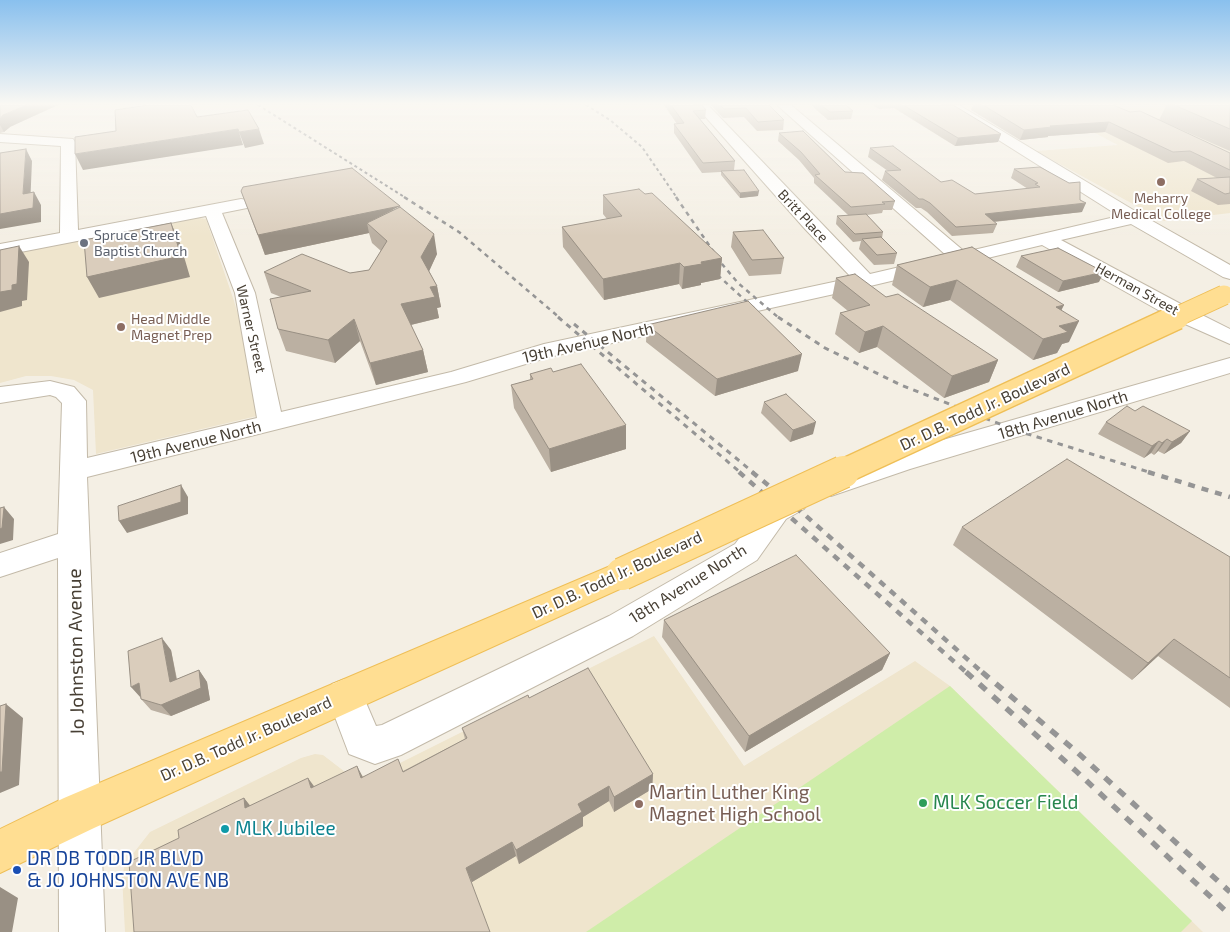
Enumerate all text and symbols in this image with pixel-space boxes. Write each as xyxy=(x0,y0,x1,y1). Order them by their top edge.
marker: Meharry Medical College xyxy=(1155,176,1167,188)
street label: Britt Place xyxy=(774,186,832,246)
place label: Meharry Medical College xyxy=(1111,190,1211,222)
place label: Spruce Street Baptist Church xyxy=(94,227,187,260)
marker: Spruce Street Baptist Church xyxy=(78,237,90,249)
street label: Herman Street xyxy=(1092,259,1182,319)
street label: Warner Street xyxy=(233,283,269,375)
place label: Head Middle Magnet Prep xyxy=(131,311,212,344)
street label: 19th Avenue North xyxy=(521,319,655,367)
marker: Head Middle Magnet Prep xyxy=(115,321,127,333)
street label: Dr. D.B. Todd Jr. Boulevard xyxy=(897,359,1073,455)
street label: 18th Avenue North xyxy=(996,386,1130,444)
street label: 19th Avenue North xyxy=(129,416,263,468)
street label: Dr. D.B. Todd Jr. Boulevard xyxy=(529,527,705,623)
street label: 18th Avenue North xyxy=(626,540,750,628)
street label: Jo Johnston Avenue xyxy=(63,568,89,736)
street label: Dr. D.B. Todd Jr. Boulevard xyxy=(157,692,335,786)
place label: Martin Luther King Magnet High School xyxy=(649,782,821,826)
place label: MLK Soccer Field xyxy=(933,792,1078,814)
marker: MLK Soccer Field xyxy=(917,797,929,809)
marker: Martin Luther King Magnet High School xyxy=(633,798,645,810)
place label: MLK Jubilee xyxy=(235,818,336,840)
marker: MLK Jubilee xyxy=(219,823,231,835)
place label: DR DB TODD JR BLVD & JO JOHNSTON AVE NB xyxy=(27,848,229,892)
marker: DR DB TODD JR BLVD & JO JOHNSTON AVE NB xyxy=(11,864,23,876)

